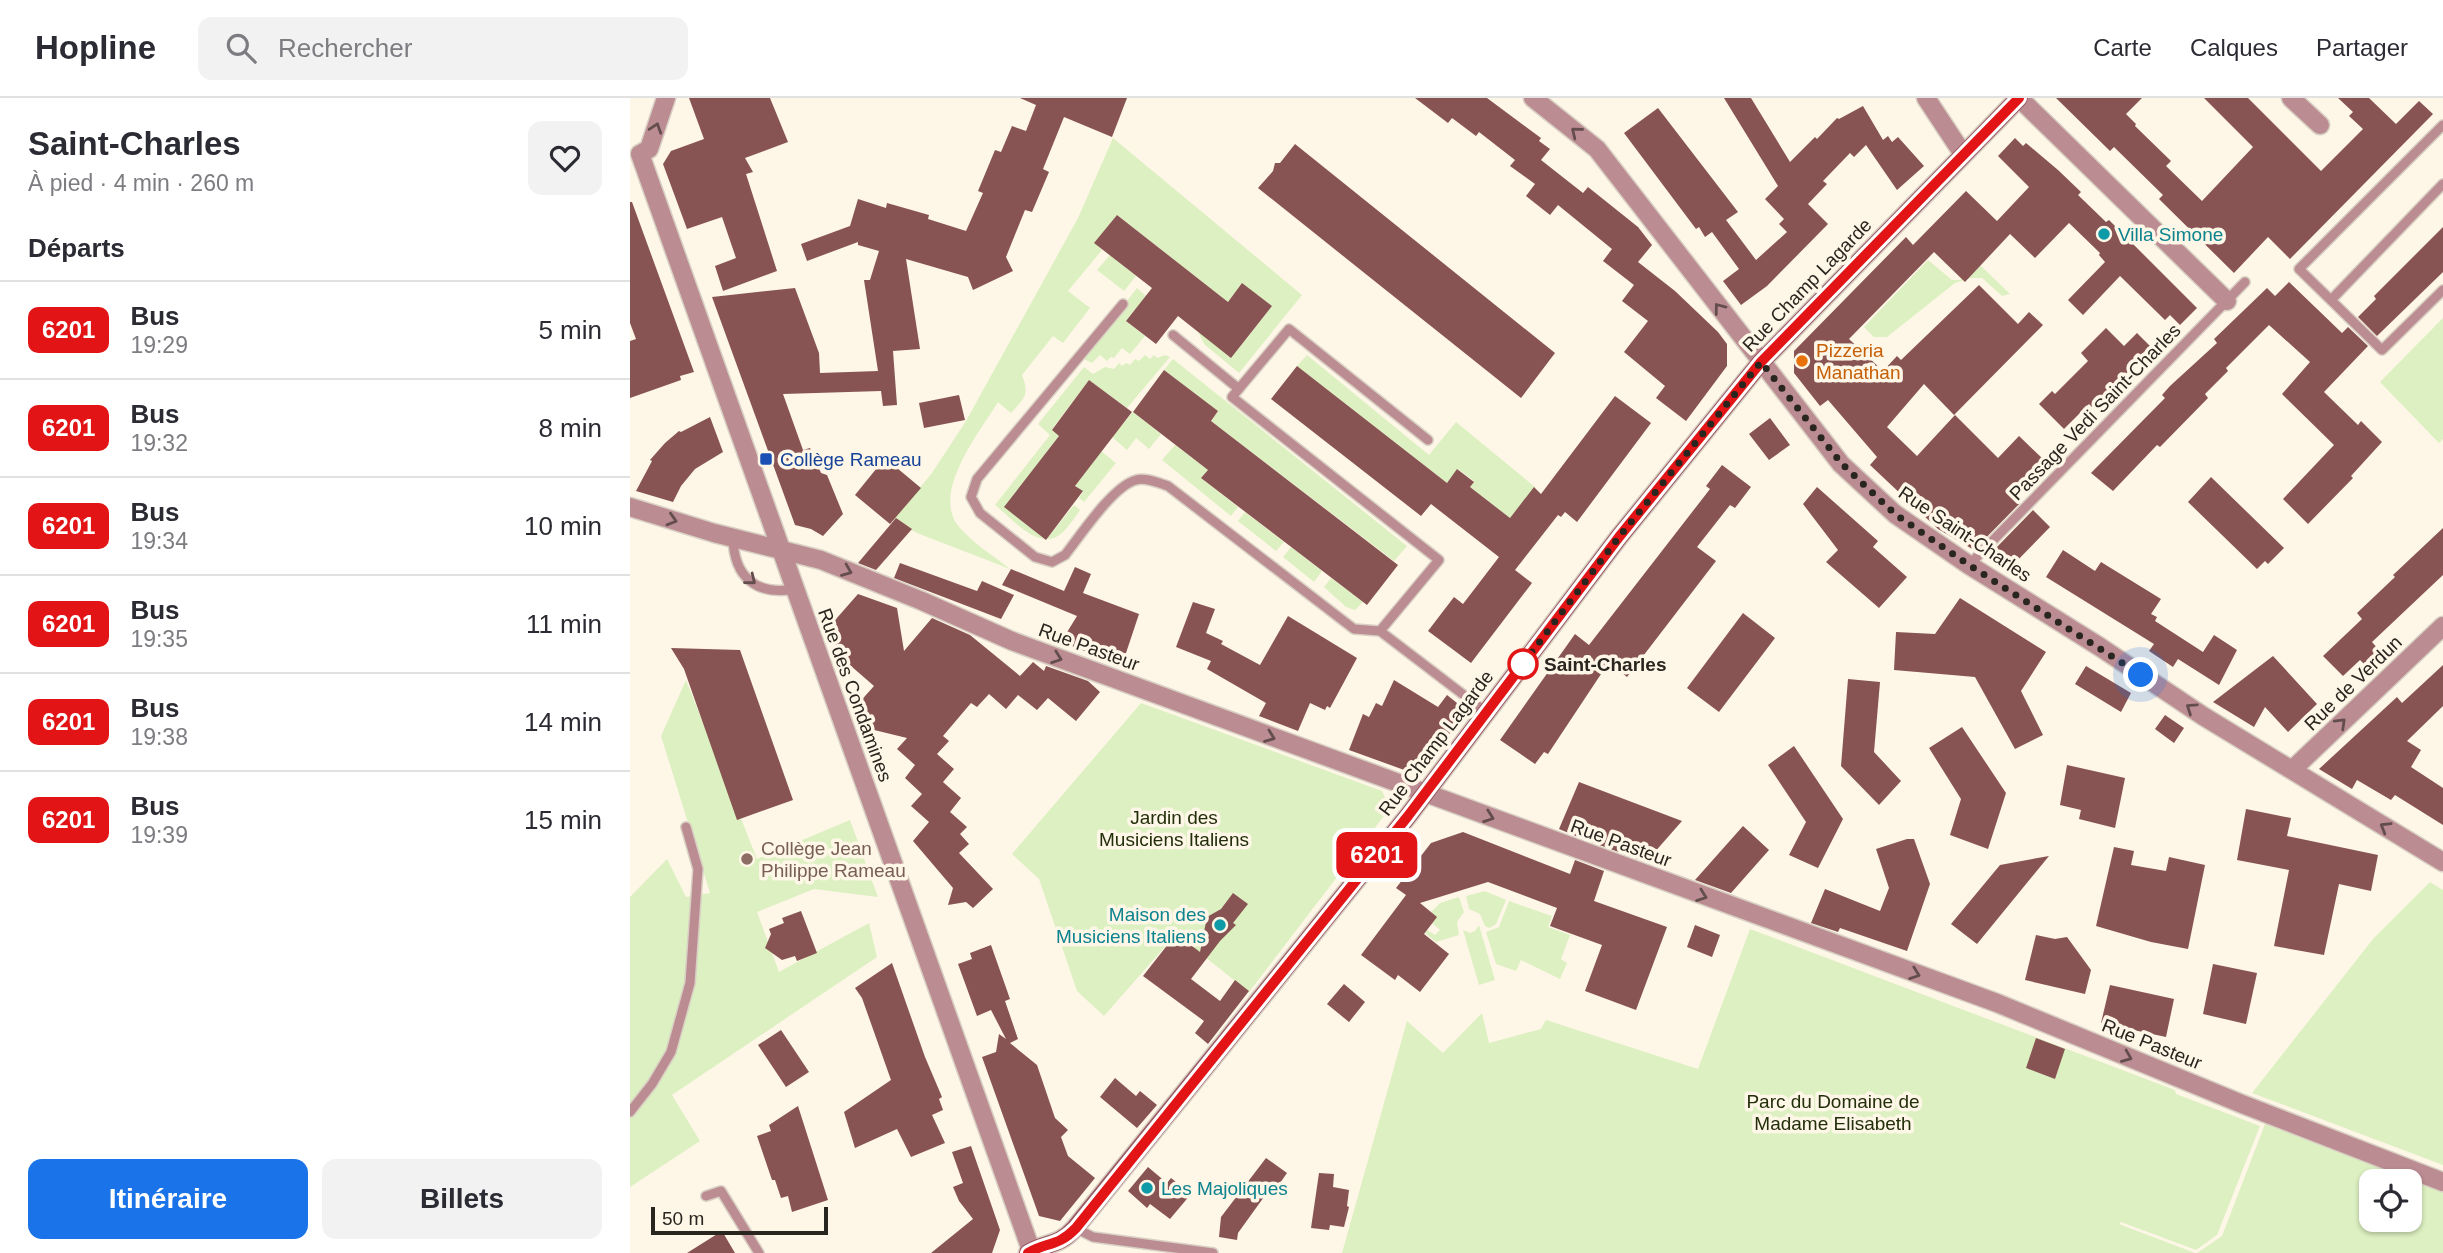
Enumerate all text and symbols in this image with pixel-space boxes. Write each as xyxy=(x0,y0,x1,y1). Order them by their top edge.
search box xyxy=(198,17,688,80)
text: Hopline xyxy=(35,29,156,66)
icon: search xyxy=(222,29,260,67)
text: Rechercher xyxy=(278,33,412,63)
text: Carte xyxy=(2093,34,2152,61)
text: Calques xyxy=(2190,34,2278,61)
text: Partager xyxy=(2316,34,2408,61)
button: heart xyxy=(528,121,602,195)
one-way arrow xyxy=(648,123,662,135)
text: Saint-Charles xyxy=(28,125,241,162)
one-way arrow xyxy=(1572,128,1585,140)
text: À pied · 4 min · 260 m xyxy=(28,170,254,196)
street label: Rue Champ Lagarde xyxy=(1738,214,1876,356)
place label: Villa Simone xyxy=(2118,224,2223,245)
marker: Villa Simone xyxy=(2096,226,2112,242)
text: Départs xyxy=(28,233,125,263)
text: Bus xyxy=(130,301,180,331)
one-way arrow xyxy=(1714,304,1727,316)
text: 5 min xyxy=(538,315,602,345)
text: 6201 xyxy=(42,316,95,343)
street label: Passage Vedi Saint-Charles xyxy=(2005,320,2185,504)
text: 19:29 xyxy=(130,332,188,358)
place label: Pizzeria Manathan xyxy=(1816,340,1901,383)
marker: Pizzeria Manathan xyxy=(1794,353,1810,369)
text: Bus xyxy=(130,399,180,429)
text: 8 min xyxy=(538,413,602,443)
text: 6201 xyxy=(42,414,95,441)
text: 19:32 xyxy=(130,430,188,456)
place label: Collège Rameau xyxy=(780,449,922,470)
marker: Collège Rameau xyxy=(758,451,774,467)
street label: Rue Saint-Charles xyxy=(1895,482,2035,586)
text: Bus xyxy=(130,497,180,527)
text: 10 min xyxy=(524,511,602,541)
one-way arrow xyxy=(666,511,678,526)
text: 6201 xyxy=(42,512,95,539)
text: 19:34 xyxy=(130,528,188,554)
one-way arrow xyxy=(840,562,852,576)
one-way arrow xyxy=(743,571,756,584)
text: Bus xyxy=(130,595,180,625)
street label: Rue des Condamines xyxy=(814,606,896,784)
text: 11 min xyxy=(526,609,602,639)
text: 6201 xyxy=(42,610,95,637)
street label: Rue Pasteur xyxy=(1036,619,1143,675)
text: 19:35 xyxy=(130,626,188,652)
street label: Rue de Verdun xyxy=(2300,631,2406,735)
marker: Saint-Charles xyxy=(1508,649,1538,679)
one-way arrow xyxy=(1051,650,1063,664)
place label: Saint-Charles xyxy=(1544,654,1666,675)
your location xyxy=(2123,657,2158,692)
street label: Rue Champ Lagarde xyxy=(1375,666,1497,820)
text: Bus xyxy=(130,693,180,723)
one-way arrow xyxy=(2186,704,2199,716)
text: 14 min xyxy=(524,707,602,737)
text: 6201 xyxy=(42,708,95,735)
one-way arrow xyxy=(2333,718,2346,731)
text: 19:38 xyxy=(130,724,188,750)
one-way arrow xyxy=(1264,729,1276,743)
text: Bus xyxy=(130,791,180,821)
text: 15 min xyxy=(524,805,602,835)
text: 6201 xyxy=(42,806,95,833)
park label: Jardin des Musiciens Italiens xyxy=(1099,807,1249,850)
one-way arrow xyxy=(1482,809,1494,823)
street label: Rue Pasteur xyxy=(1568,815,1675,871)
text: 19:39 xyxy=(130,822,188,848)
one-way arrow xyxy=(2379,822,2392,835)
line badge: 6201 xyxy=(1328,832,1426,878)
place label: Collège Jean Philippe Rameau xyxy=(761,838,906,881)
text: 6201 xyxy=(1350,841,1404,868)
marker: Collège Jean Philippe Rameau xyxy=(739,851,755,867)
one-way arrow xyxy=(1695,888,1707,902)
place label: Maison des Musiciens Italiens xyxy=(1056,904,1206,947)
marker: Maison des Musiciens Italiens xyxy=(1212,917,1228,933)
one-way arrow xyxy=(1909,966,1921,980)
street label: Rue Pasteur xyxy=(2099,1014,2206,1074)
one-way arrow xyxy=(2120,1049,2133,1063)
park label: Parc du Domaine de Madame Elisabeth xyxy=(1746,1091,1920,1134)
button: Itinéraire xyxy=(28,1159,308,1239)
button: Billets xyxy=(322,1159,602,1239)
map controls xyxy=(2359,1169,2422,1232)
button: locate xyxy=(2359,1169,2422,1232)
place label: Les Majoliques xyxy=(1161,1178,1288,1199)
marker: Les Majoliques xyxy=(1139,1180,1155,1196)
scale bar xyxy=(651,1204,828,1236)
text: 50 m xyxy=(662,1208,704,1229)

